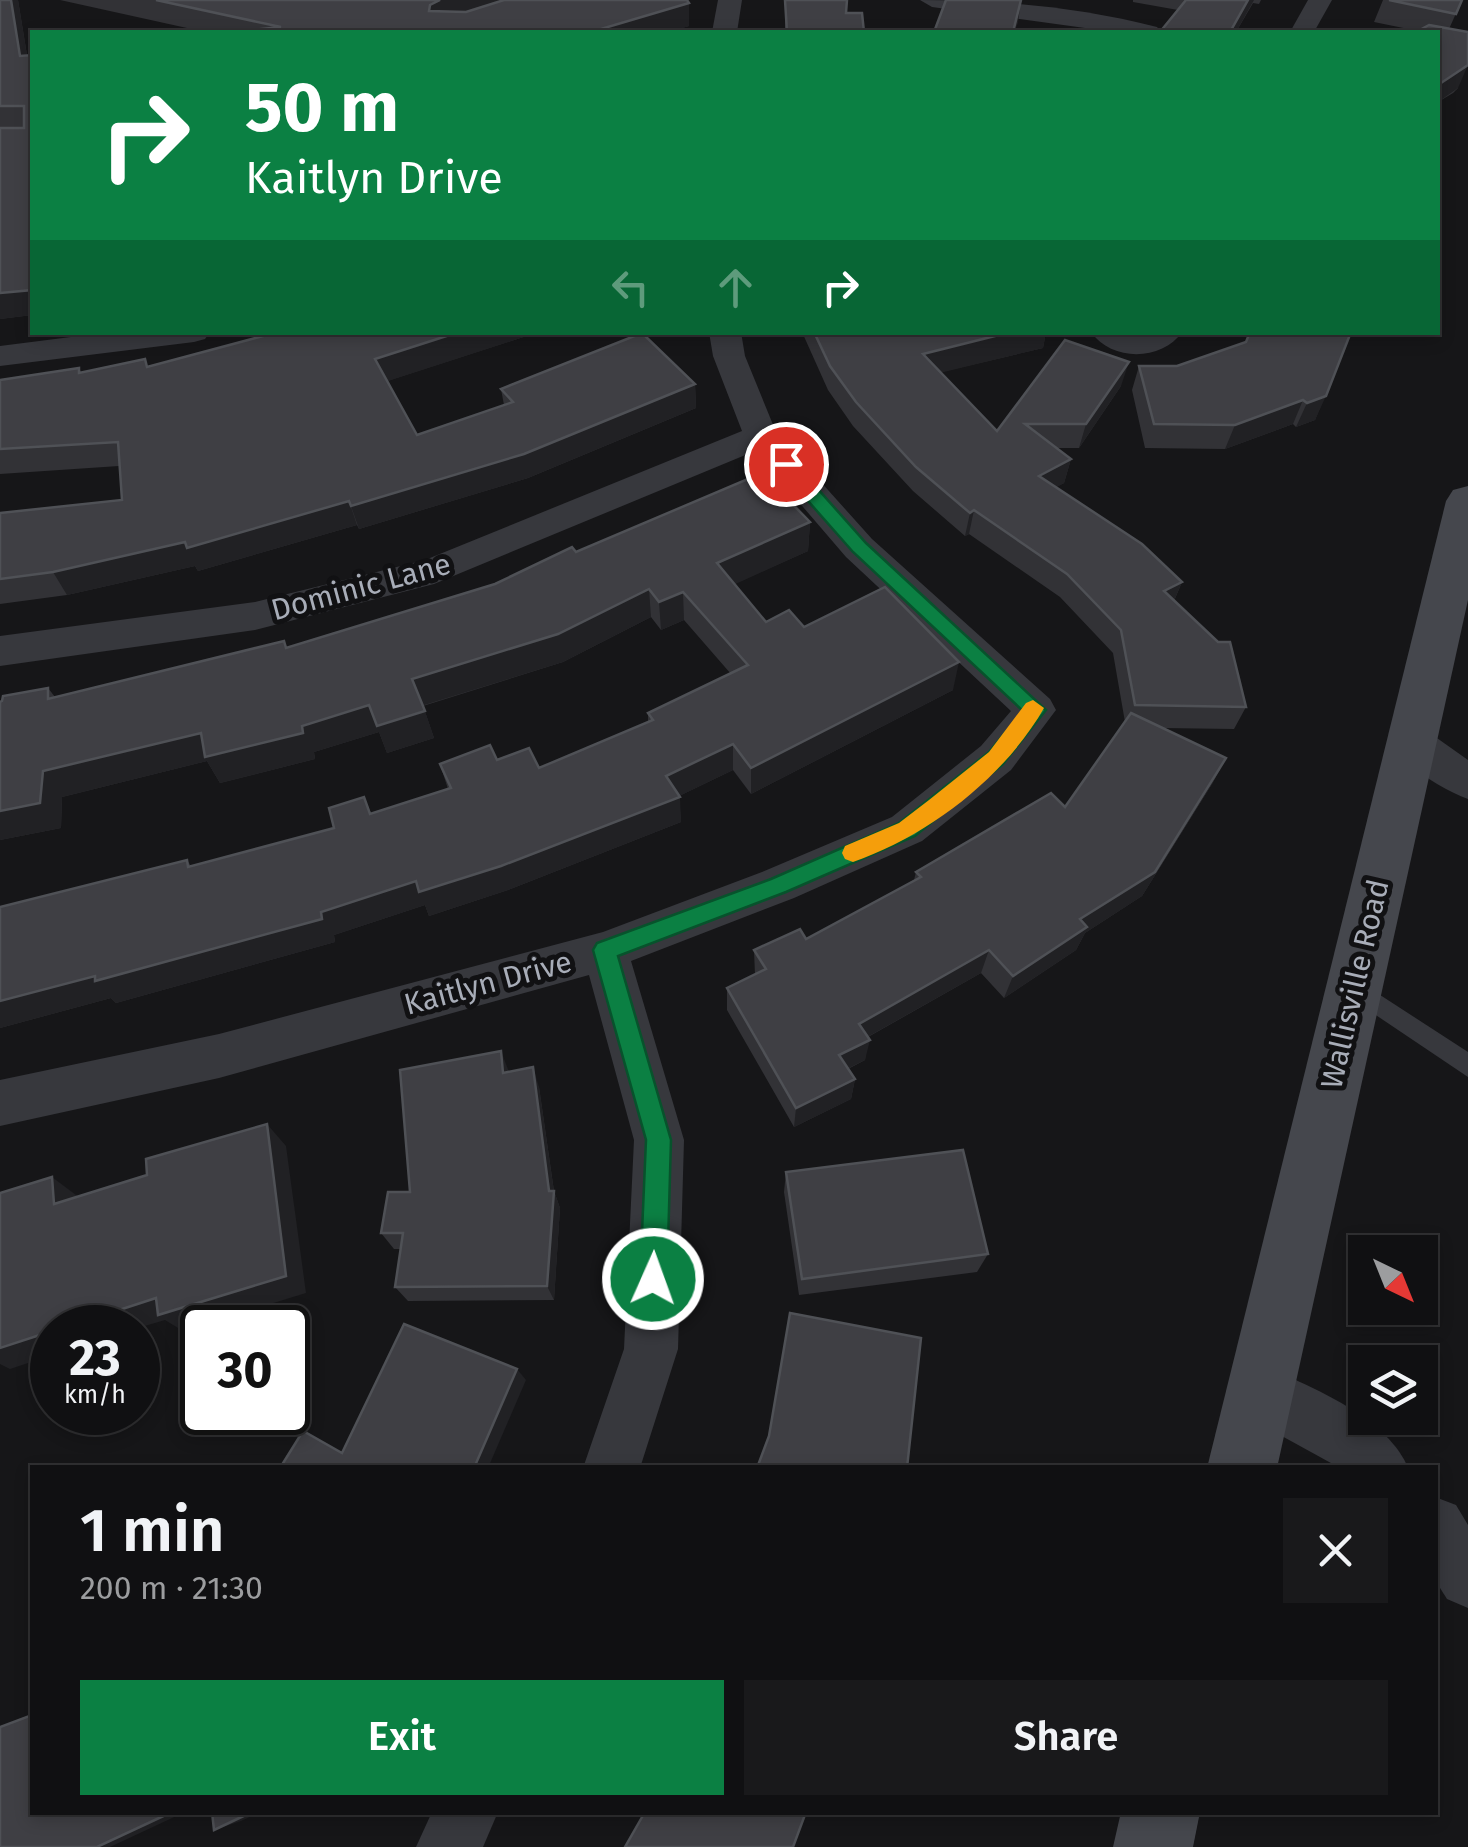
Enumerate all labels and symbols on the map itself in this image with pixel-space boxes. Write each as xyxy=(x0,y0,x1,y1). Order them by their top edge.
pin xyxy=(744,422,829,507)
street label: Dominic Lane xyxy=(267,546,455,628)
street label: Wallisville Road xyxy=(1313,876,1397,1092)
street label: Kaitlyn Drive xyxy=(400,943,576,1023)
position arrow xyxy=(601,1227,705,1331)
north arrow xyxy=(1348,1235,1438,1325)
speed limit sign: 30 xyxy=(180,1305,310,1435)

